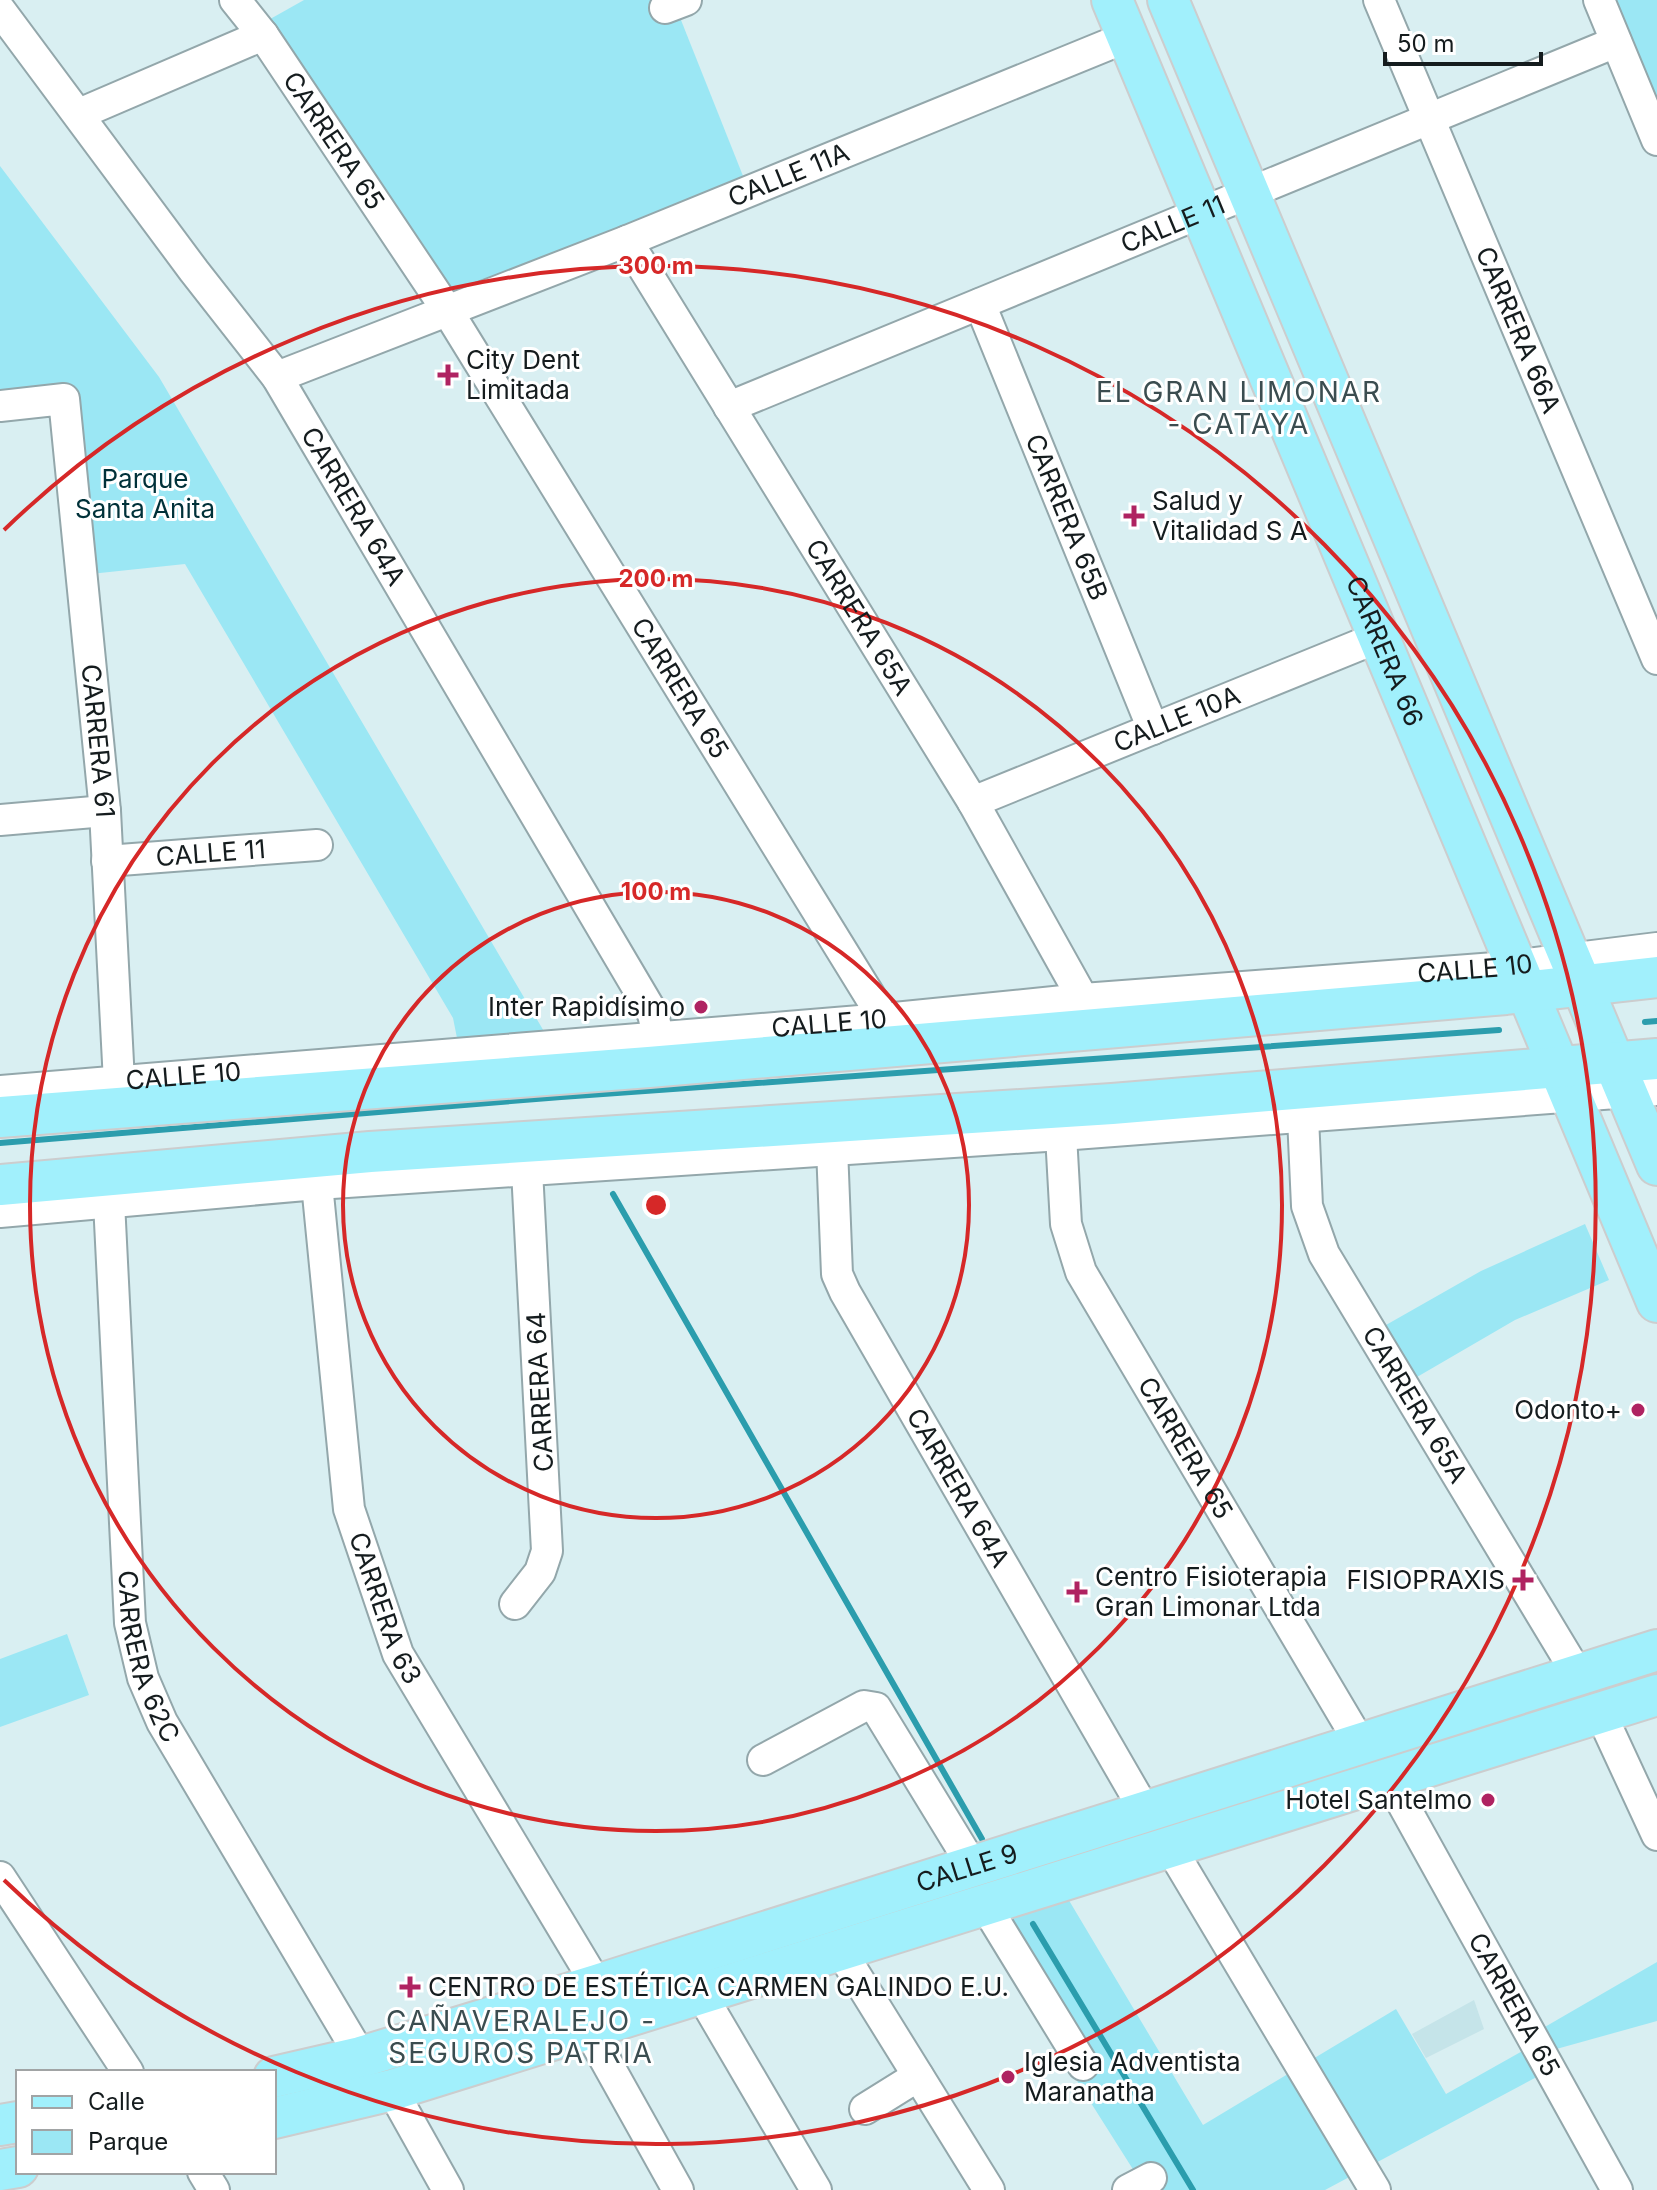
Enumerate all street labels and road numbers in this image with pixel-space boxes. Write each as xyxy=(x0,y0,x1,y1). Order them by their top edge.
street label: CARRERA 65 xyxy=(277,66,391,215)
street label: CALLE 11A xyxy=(723,136,853,213)
street label: CALLE 11 xyxy=(1116,189,1229,259)
street label: CARRERA 66A xyxy=(1470,242,1567,418)
street label: CARRERA 64A xyxy=(295,421,412,591)
street label: CARRERA 65B xyxy=(1020,429,1115,604)
street label: CARRERA 65A xyxy=(800,533,919,701)
street label: CARRERA 66 xyxy=(1340,571,1430,731)
street label: CARRERA 65 xyxy=(626,612,736,764)
street label: CARRERA 61 xyxy=(75,663,121,818)
street label: CALLE 10A xyxy=(1109,679,1244,758)
street label: CALLE 11 xyxy=(155,833,267,872)
street label: CALLE 10 xyxy=(1416,947,1534,989)
street label: CALLE 10 xyxy=(770,1003,888,1043)
street label: CALLE 10 xyxy=(124,1055,242,1096)
street label: CARRERA 64 xyxy=(520,1311,559,1473)
street label: CARRERA 65A xyxy=(1356,1320,1474,1488)
street label: CARRERA 65 xyxy=(1132,1371,1240,1524)
street label: CARRERA 64A xyxy=(901,1403,1017,1573)
street label: CARRERA 63 xyxy=(343,1528,428,1689)
street label: CARRERA 62C xyxy=(112,1569,187,1748)
street label: CALLE 9 xyxy=(912,1837,1021,1898)
street label: CARRERA 65 xyxy=(1462,1927,1567,2082)

